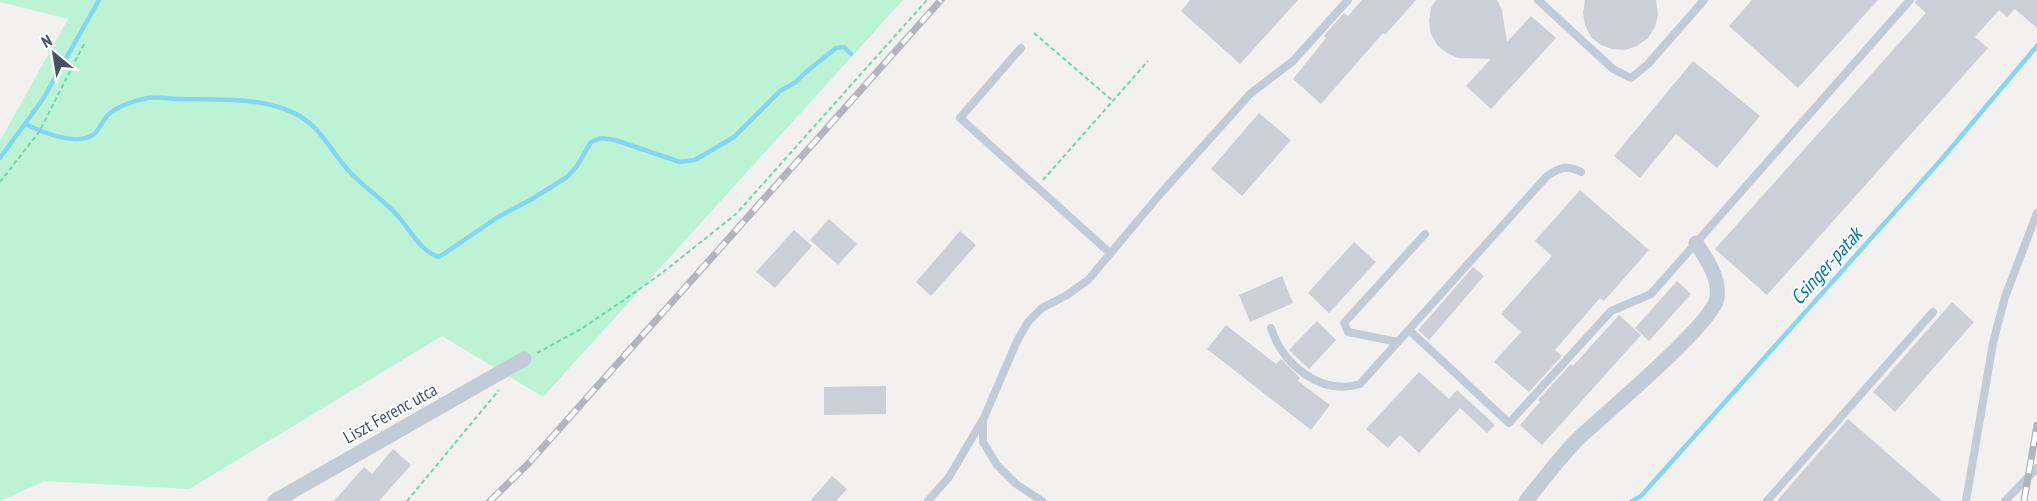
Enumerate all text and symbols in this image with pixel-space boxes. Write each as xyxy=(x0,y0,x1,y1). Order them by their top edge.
north arrow xyxy=(24,24,84,84)
text: N xyxy=(38,30,55,52)
water label: Csinger-patak xyxy=(1785,220,1869,310)
street label: Liszt Ferenc utca xyxy=(339,378,441,448)

